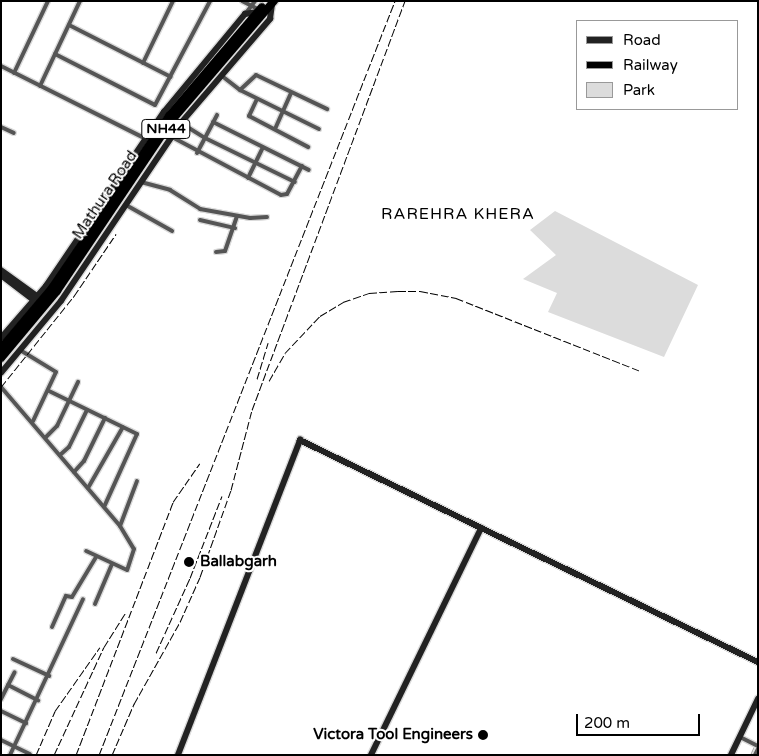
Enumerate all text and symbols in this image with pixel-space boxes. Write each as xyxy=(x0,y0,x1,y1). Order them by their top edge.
legend xyxy=(576,20,739,110)
text: Road xyxy=(623,31,661,49)
text: Railway xyxy=(623,56,678,74)
text: Park xyxy=(623,81,655,99)
road number: NH44 xyxy=(141,118,191,140)
street label: Mathura Road xyxy=(69,147,141,243)
district label: RAREHRA KHERA xyxy=(379,204,537,224)
place label: Ballabgarh xyxy=(200,553,277,571)
marker: Ballabgarh xyxy=(182,555,196,569)
scale bar xyxy=(579,704,703,736)
text: 200 m xyxy=(584,714,630,732)
place label: Victora Tool Engineers xyxy=(313,726,473,744)
marker: Victora Tool Engineers xyxy=(477,729,489,741)

